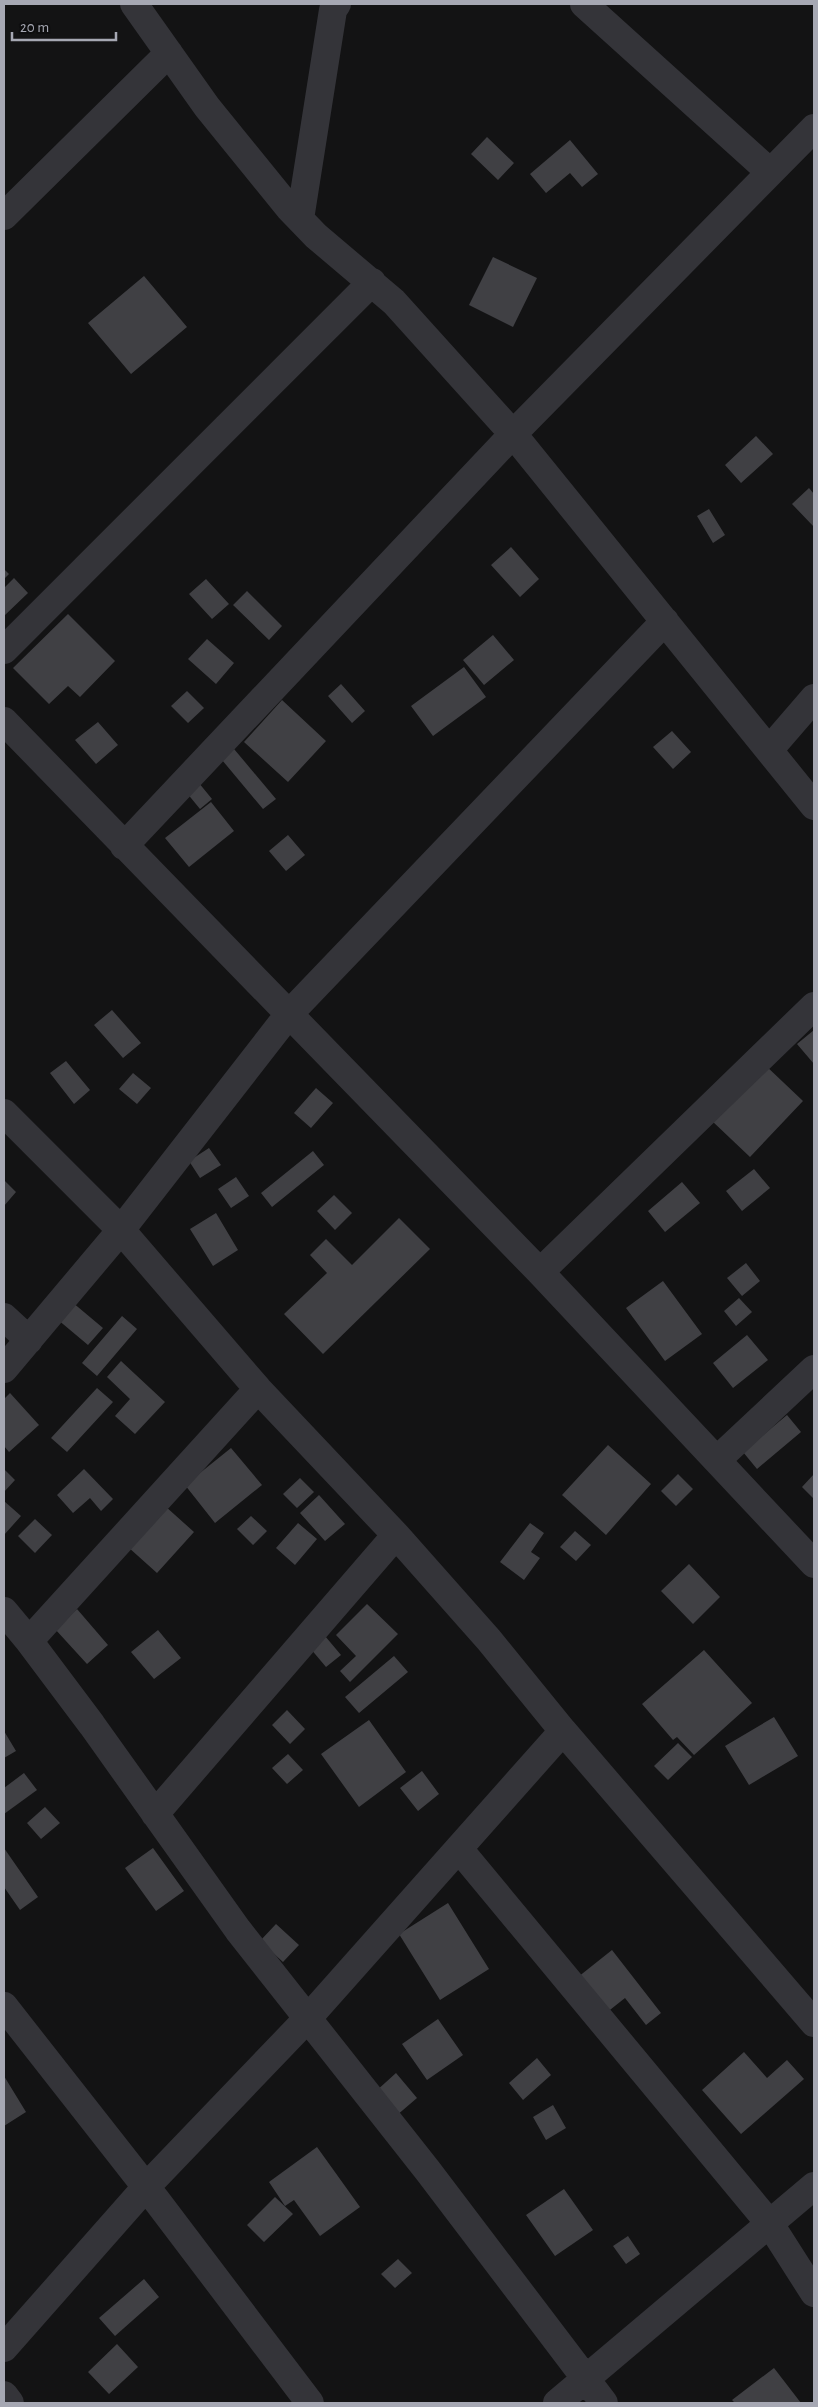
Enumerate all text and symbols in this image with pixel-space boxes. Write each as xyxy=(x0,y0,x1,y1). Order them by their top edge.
scale bar xyxy=(12,10,116,42)
text: 20 m xyxy=(20,20,49,35)

